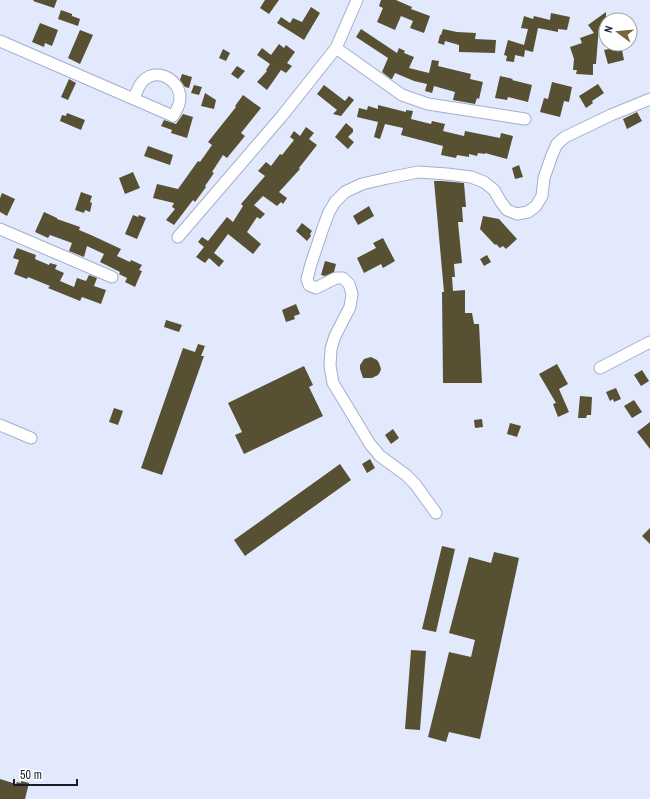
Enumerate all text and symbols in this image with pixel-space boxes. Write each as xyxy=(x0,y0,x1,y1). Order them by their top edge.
north arrow xyxy=(598,12,638,52)
text: N xyxy=(601,24,616,34)
scale bar xyxy=(14,761,77,787)
text: 50 m xyxy=(20,767,42,783)

